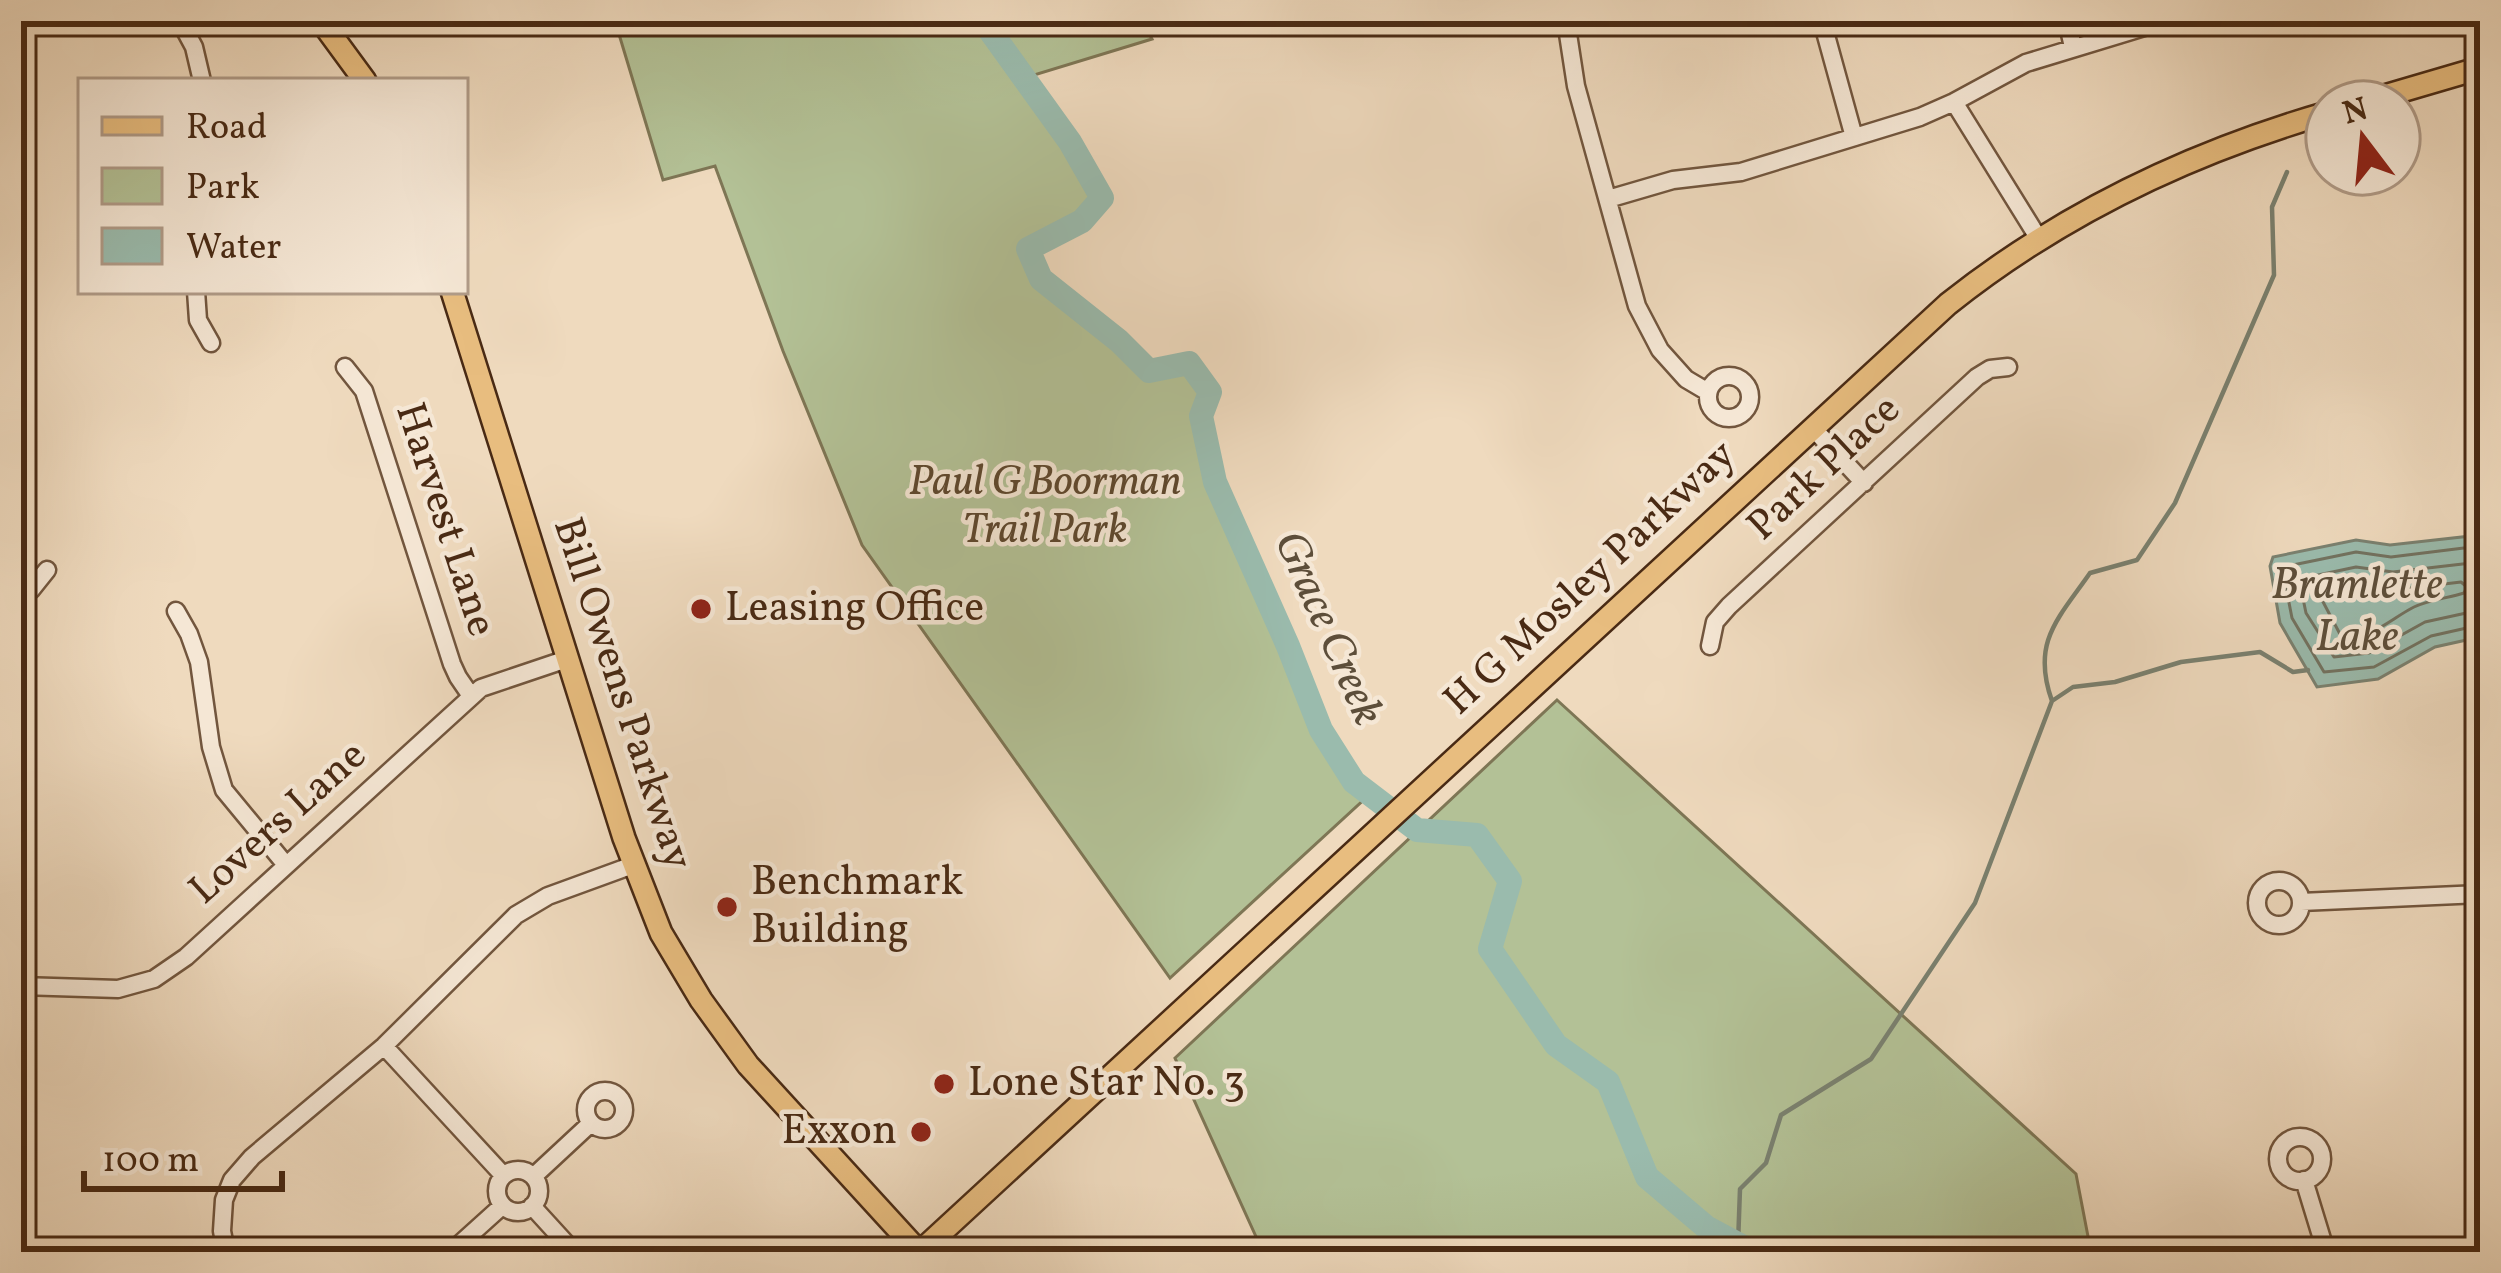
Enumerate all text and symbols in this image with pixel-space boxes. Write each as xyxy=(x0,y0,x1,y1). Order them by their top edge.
legend xyxy=(78,78,468,294)
north arrow xyxy=(2303,78,2423,198)
text: N xyxy=(2338,88,2374,138)
text: Road xyxy=(186,104,267,154)
text: Park xyxy=(186,164,260,214)
text: Water xyxy=(186,224,281,274)
street label: Park Place xyxy=(1735,382,1915,556)
street label: Harvest Lane xyxy=(378,396,510,644)
street label: H G Mosley Parkway xyxy=(1432,428,1750,730)
park label: Paul G Boorman Trail Park xyxy=(909,454,1181,561)
street label: Bill Owens Parkway xyxy=(536,510,706,878)
water label: Grace Creek xyxy=(1256,522,1398,736)
water label: Bramlette Lake xyxy=(2271,555,2443,670)
place label: Leasing Office xyxy=(725,580,984,639)
marker: Leasing Office xyxy=(688,596,714,622)
street label: Lovers Lane xyxy=(177,728,381,920)
place label: Benchmark Building xyxy=(751,854,964,961)
marker: Benchmark Building xyxy=(714,894,740,920)
place label: Lone Star No. 3 xyxy=(968,1055,1245,1114)
marker: Lone Star No. 3 xyxy=(931,1071,957,1097)
place label: Exxon xyxy=(781,1103,897,1162)
scale bar xyxy=(84,1117,282,1191)
marker: Exxon xyxy=(908,1119,934,1145)
text: 100 m xyxy=(102,1137,199,1187)

